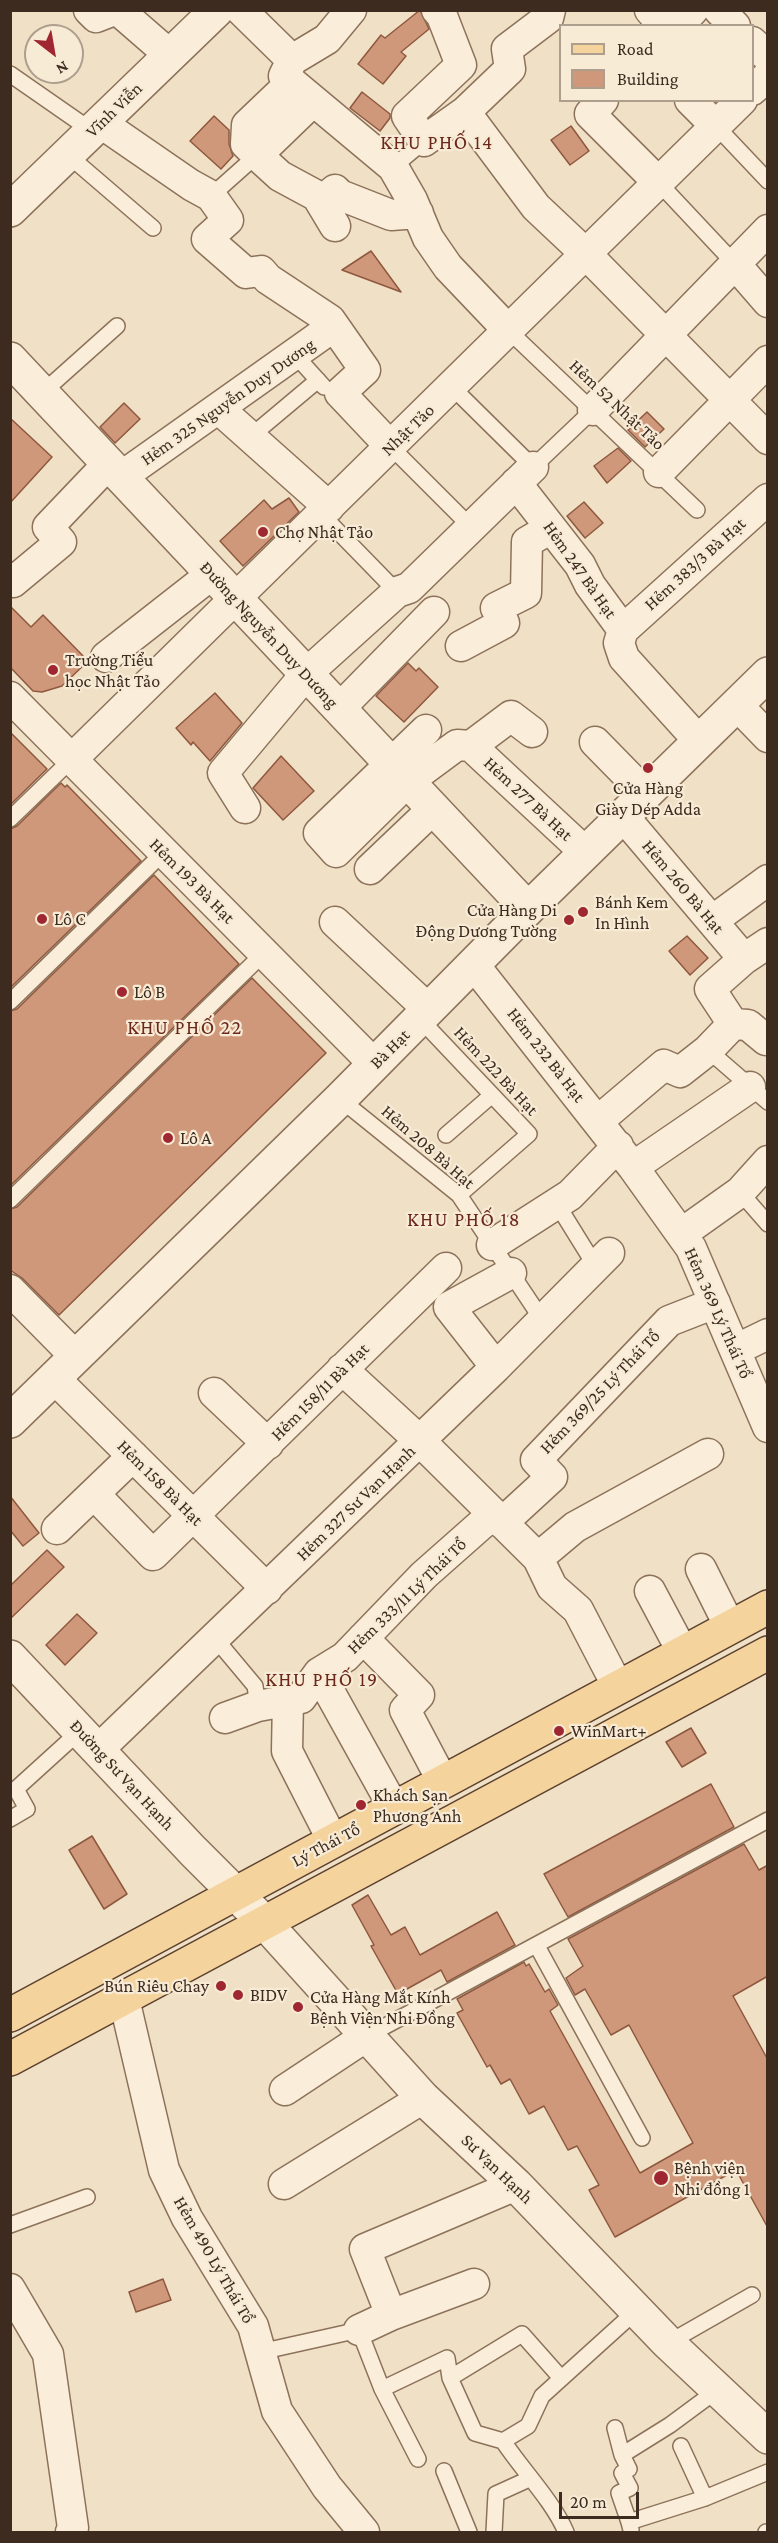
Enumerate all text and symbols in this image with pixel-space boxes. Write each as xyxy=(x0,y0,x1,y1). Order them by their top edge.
north arrow xyxy=(24,24,84,84)
legend xyxy=(559,24,754,102)
text: Road xyxy=(617,39,654,59)
text: N xyxy=(53,58,72,78)
text: Building xyxy=(617,69,678,89)
street label: Vĩnh Viễn xyxy=(81,78,147,142)
district label: KHU PHỐ 14 xyxy=(380,131,494,155)
street label: Hẻm 325 Nguyễn Duy Dương xyxy=(137,334,319,470)
street label: Hẻm 52 Nhật Tảo xyxy=(565,355,669,455)
street label: Nhật Tảo xyxy=(377,399,439,461)
street label: Hẻm 383/3 Bà Hạt xyxy=(640,513,750,615)
street label: Hẻm 247 Bà Hạt xyxy=(538,517,622,623)
place label: Chợ Nhật Tảo xyxy=(275,521,373,543)
marker: Chợ Nhật Tảo xyxy=(256,525,270,539)
street label: Đường Nguyễn Duy Dương xyxy=(195,557,343,713)
place label: Trường Tiểu học Nhật Tảo xyxy=(65,649,160,692)
marker: Trường Tiểu học Nhật Tảo xyxy=(46,663,60,677)
street label: Hẻm 277 Bà Hạt xyxy=(479,752,577,846)
marker: Cửa Hàng Giày Dép Adda xyxy=(641,761,655,775)
place label: Cửa Hàng Giày Dép Adda xyxy=(595,777,701,820)
street label: Hẻm 193 Bà Hạt xyxy=(145,834,239,928)
street label: Hẻm 260 Bà Hạt xyxy=(637,835,729,939)
place label: Bánh Kem In Hình xyxy=(595,891,668,934)
place label: Cửa Hàng Di Động Dương Tường xyxy=(416,899,557,942)
marker: Bánh Kem In Hình xyxy=(576,905,590,919)
place label: Lô C xyxy=(54,908,86,930)
marker: Lô C xyxy=(35,912,49,926)
marker: Cửa Hàng Di Động Dương Tường xyxy=(562,913,576,927)
place label: Lô B xyxy=(134,981,165,1003)
marker: Lô B xyxy=(115,985,129,999)
street label: Hẻm 232 Bà Hạt xyxy=(502,1003,590,1107)
district label: KHU PHỐ 22 xyxy=(127,1016,243,1040)
street label: Hẻm 222 Bà Hạt xyxy=(449,1022,543,1120)
street label: Bà Hạt xyxy=(366,1025,414,1073)
street label: Hẻm 208 Bà Hạt xyxy=(377,1100,479,1194)
place label: Lô A xyxy=(180,1127,212,1149)
marker: Lô A xyxy=(161,1131,175,1145)
district label: KHU PHỐ 18 xyxy=(407,1208,521,1232)
street label: Hẻm 369 Lý Thái Tổ xyxy=(679,1244,757,1382)
street label: Hẻm 369/25 Lý Thái Tổ xyxy=(535,1325,665,1459)
street label: Hẻm 158/11 Bà Hạt xyxy=(266,1338,374,1446)
street label: Hẻm 158 Bà Hạt xyxy=(113,1436,207,1530)
street label: Hẻm 327 Sư Vạn Hạnh xyxy=(292,1440,420,1566)
street label: Hẻm 333/11 Lý Thái Tổ xyxy=(343,1533,471,1659)
district label: KHU PHỐ 19 xyxy=(265,1668,379,1692)
street label: Đường Sư Vạn Hạnh xyxy=(65,1715,179,1835)
place label: WinMart+ xyxy=(571,1720,647,1742)
marker: WinMart+ xyxy=(552,1724,566,1738)
place label: Khách Sạn Phương Anh xyxy=(373,1784,461,1826)
marker: Khách Sạn Phương Anh xyxy=(354,1798,368,1812)
street label: Lý Thái Tổ xyxy=(288,1818,364,1872)
place label: Bún Riêu Chay xyxy=(104,1975,209,1997)
marker: Bún Riêu Chay xyxy=(214,1979,228,1993)
place label: BIDV xyxy=(250,1984,287,2006)
place label: Cửa Hàng Mắt Kính Bệnh Viện Nhi Đồng xyxy=(310,1986,455,2028)
marker: BIDV xyxy=(231,1988,245,2002)
marker: Cửa Hàng Mắt Kính Bệnh Viện Nhi Đồng xyxy=(291,2000,305,2014)
street label: Sư Vạn Hạnh xyxy=(457,2129,537,2209)
place label: Bệnh viện Nhi đồng 1 xyxy=(674,2157,750,2200)
marker: Bệnh viện Nhi đồng 1 xyxy=(652,2169,670,2187)
street label: Hẻm 490 Lý Thái Tổ xyxy=(169,2193,259,2327)
scale bar xyxy=(562,2480,642,2518)
text: 20 m xyxy=(570,2492,607,2512)

